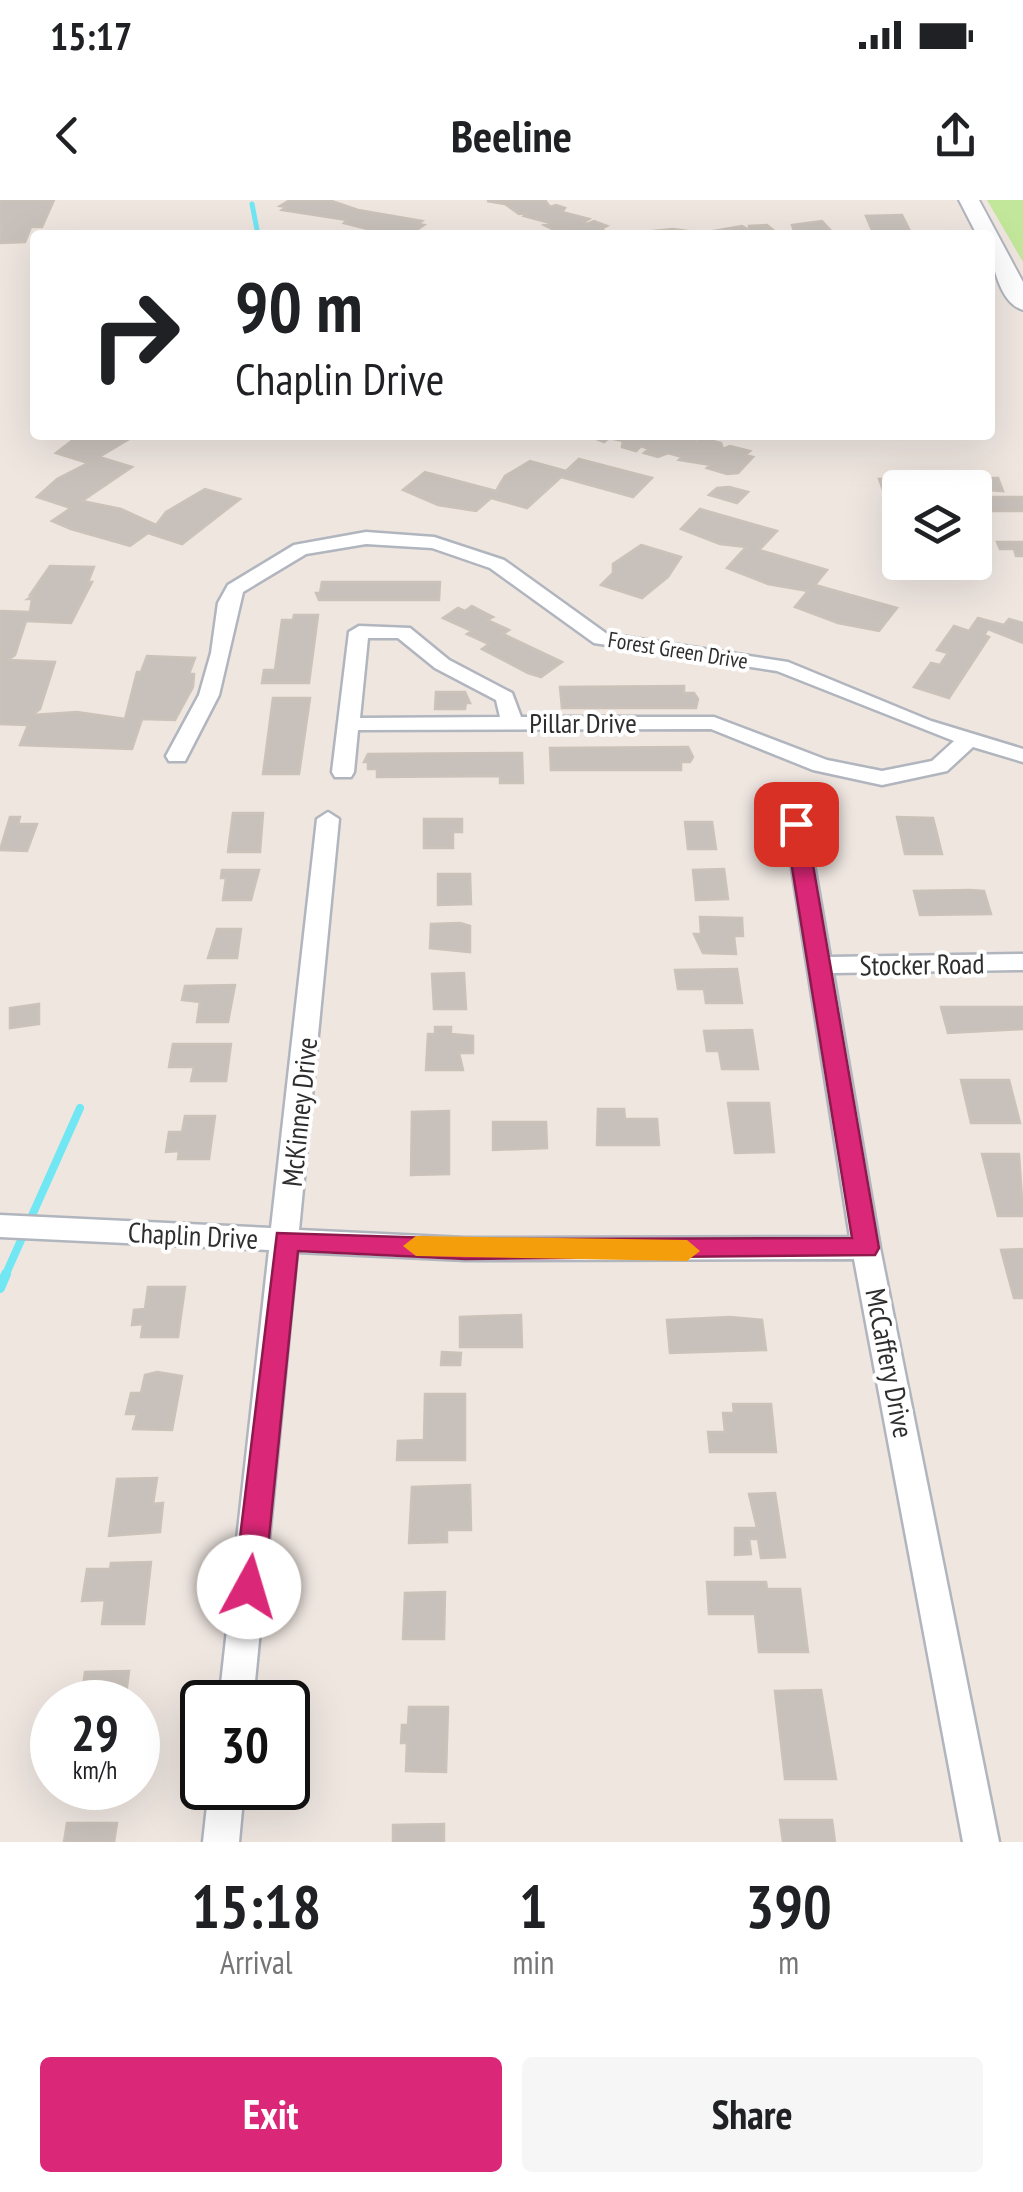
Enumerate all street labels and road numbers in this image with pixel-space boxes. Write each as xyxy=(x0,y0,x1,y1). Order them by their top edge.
street label: Forest Green Drive xyxy=(606,625,750,675)
street label: Pillar Drive xyxy=(529,704,637,741)
street label: Stocker Road xyxy=(859,944,985,984)
street label: McKinney Drive xyxy=(273,1036,325,1188)
street label: Chaplin Drive xyxy=(127,1213,259,1257)
street label: McCaffery Drive xyxy=(857,1285,923,1441)

